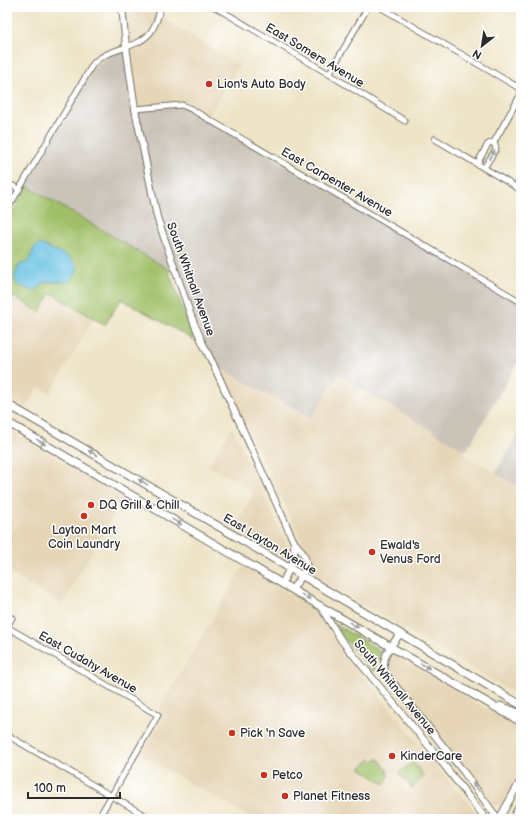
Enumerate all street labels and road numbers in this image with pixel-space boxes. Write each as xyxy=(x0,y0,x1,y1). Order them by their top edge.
street label: East Somers Avenue xyxy=(263,20,367,91)
street label: East Carpenter Avenue xyxy=(278,144,395,221)
street label: South Whitnall Avenue xyxy=(163,220,218,338)
street label: East Layton Avenue xyxy=(220,511,319,578)
street label: East Cudahy Avenue xyxy=(36,628,140,697)
street label: South Whitnall Avenue xyxy=(350,637,439,738)

